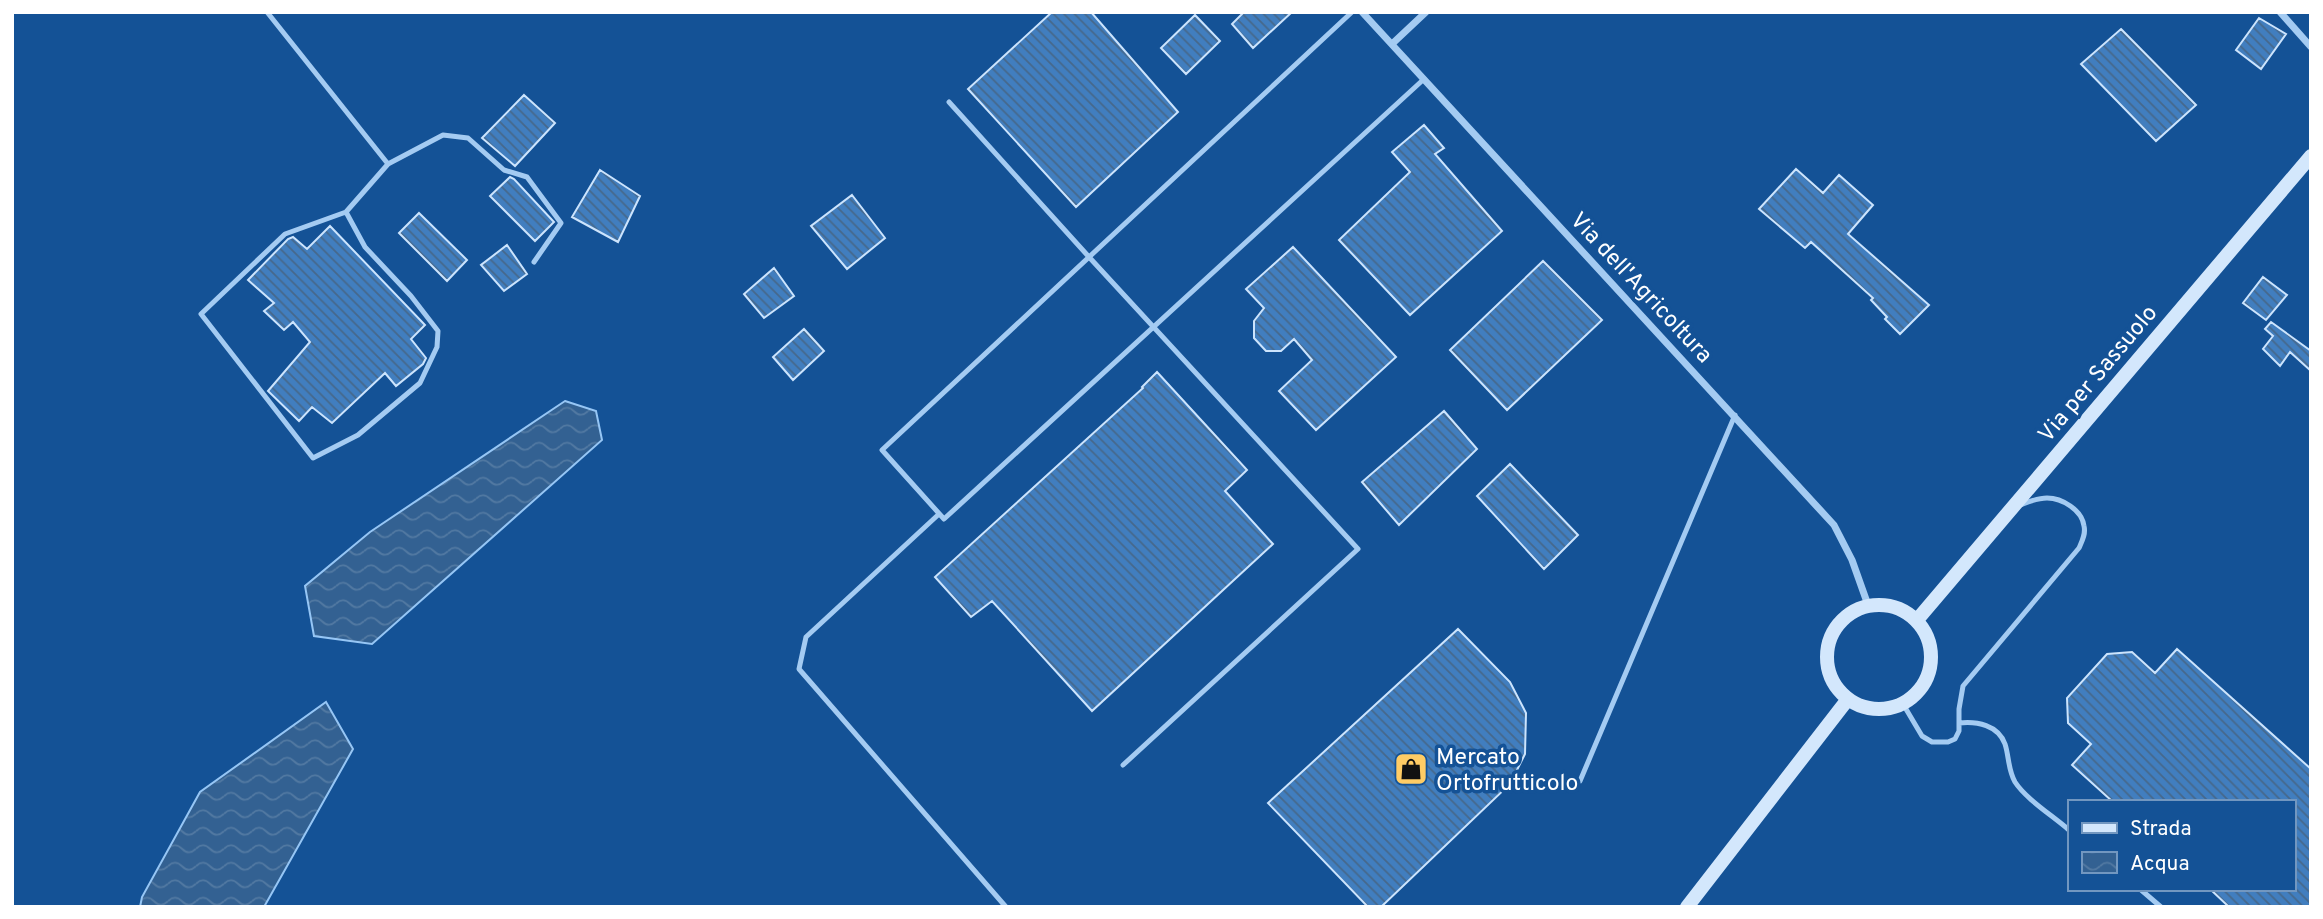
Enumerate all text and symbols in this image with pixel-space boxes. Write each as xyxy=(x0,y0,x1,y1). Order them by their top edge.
street label: Via dell'Agricoltura xyxy=(1563,207,1718,370)
street label: Via per Sassuolo xyxy=(2033,300,2165,449)
place label: Mercato Ortofrutticolo xyxy=(1436,744,1578,799)
shop icon: Mercato Ortofrutticolo xyxy=(1392,750,1430,788)
legend xyxy=(2068,800,2295,891)
text: Strada xyxy=(2130,816,2191,843)
text: Acqua xyxy=(2130,851,2190,878)

